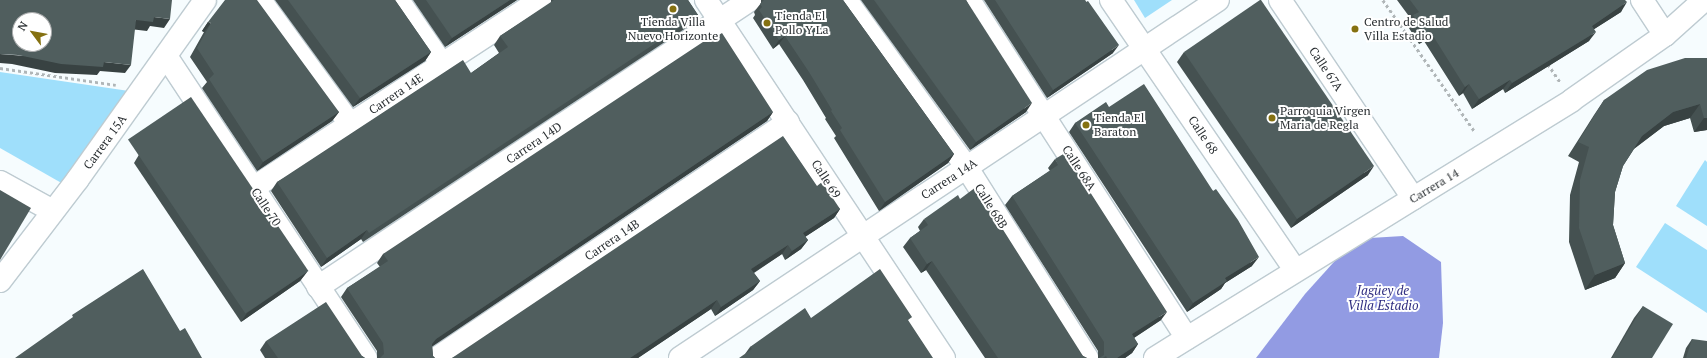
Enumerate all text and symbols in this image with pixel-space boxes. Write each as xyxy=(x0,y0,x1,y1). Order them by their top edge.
marker: Tienda Villa Nuevo Horizonte xyxy=(668,4,678,14)
place label: Tienda El Pollo Y La xyxy=(775,9,828,37)
north arrow xyxy=(12,12,52,52)
place label: Tienda Villa Nuevo Horizonte xyxy=(628,15,718,43)
place label: Centro de Salud Villa Estadio xyxy=(1364,15,1448,43)
marker: Tienda El Pollo Y La xyxy=(762,18,772,28)
text: N xyxy=(15,19,31,33)
marker: Centro de Salud Villa Estadio xyxy=(1349,23,1361,35)
street label: Calle 67A xyxy=(1306,44,1346,94)
street label: Carrera 14E xyxy=(366,71,426,117)
place label: Parroquia Virgen Maria de Regla xyxy=(1280,104,1371,132)
place label: Tienda El Baraton xyxy=(1094,111,1144,139)
street label: Carrera 15A xyxy=(80,112,130,172)
street label: Calle 68 xyxy=(1185,113,1221,157)
marker: Parroquia Virgen Maria de Regla xyxy=(1267,113,1277,123)
street label: Carrera 14D xyxy=(503,119,565,167)
marker: Tienda El Baraton xyxy=(1081,120,1091,130)
street label: Calle 68A xyxy=(1059,143,1099,193)
street label: Carrera 14A xyxy=(918,156,980,202)
street label: Calle 69 xyxy=(808,157,844,201)
street label: Carrera 14 xyxy=(1407,166,1461,206)
street label: Calle 68B xyxy=(972,181,1010,231)
street label: Calle 70 xyxy=(248,185,284,229)
street label: Carrera 14B xyxy=(582,216,642,264)
water label: Jagüey de Villa Estadio xyxy=(1347,283,1419,314)

